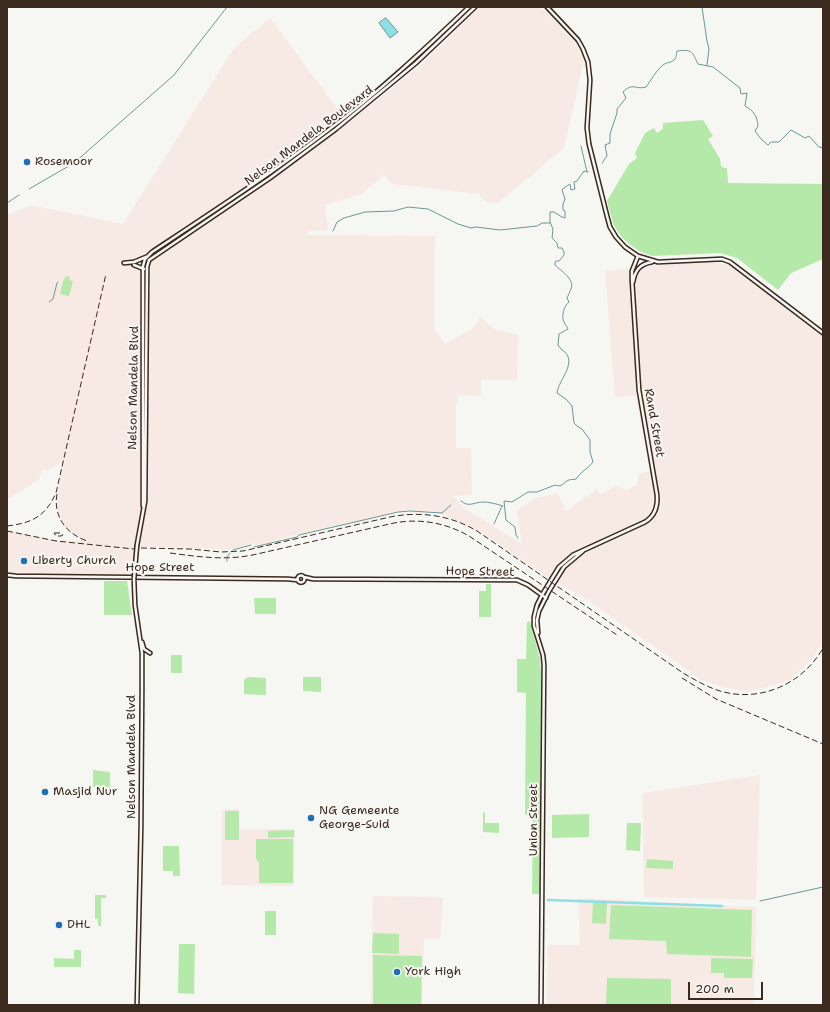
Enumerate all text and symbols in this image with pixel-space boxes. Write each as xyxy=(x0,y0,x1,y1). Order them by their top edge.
street label: Nelson Mandela Boulevard xyxy=(242,83,376,189)
place label: Rosemoor xyxy=(35,155,93,169)
marker: Rosemoor xyxy=(22,157,32,167)
street label: Nelson Mandela Blvd xyxy=(126,326,142,450)
street label: Rand Street xyxy=(641,387,667,459)
place label: Liberty Church xyxy=(32,554,116,568)
marker: Liberty Church xyxy=(19,556,29,566)
street label: Hope Street xyxy=(126,561,194,575)
street label: Hope Street xyxy=(445,564,515,580)
street label: Nelson Mandela Blvd xyxy=(125,695,139,819)
street label: Union Street xyxy=(527,784,541,856)
place label: Masjid Nur xyxy=(53,785,117,799)
marker: Masjid Nur xyxy=(40,787,50,797)
place label: NG Gemeente George-Suid xyxy=(319,804,400,832)
marker: NG Gemeente George-Suid xyxy=(306,813,316,823)
place label: DHL xyxy=(67,918,90,932)
marker: DHL xyxy=(54,920,64,930)
place label: York High xyxy=(405,965,461,979)
marker: York High xyxy=(392,967,402,977)
scale bar xyxy=(690,974,765,1000)
text: 200 m xyxy=(695,981,734,997)

